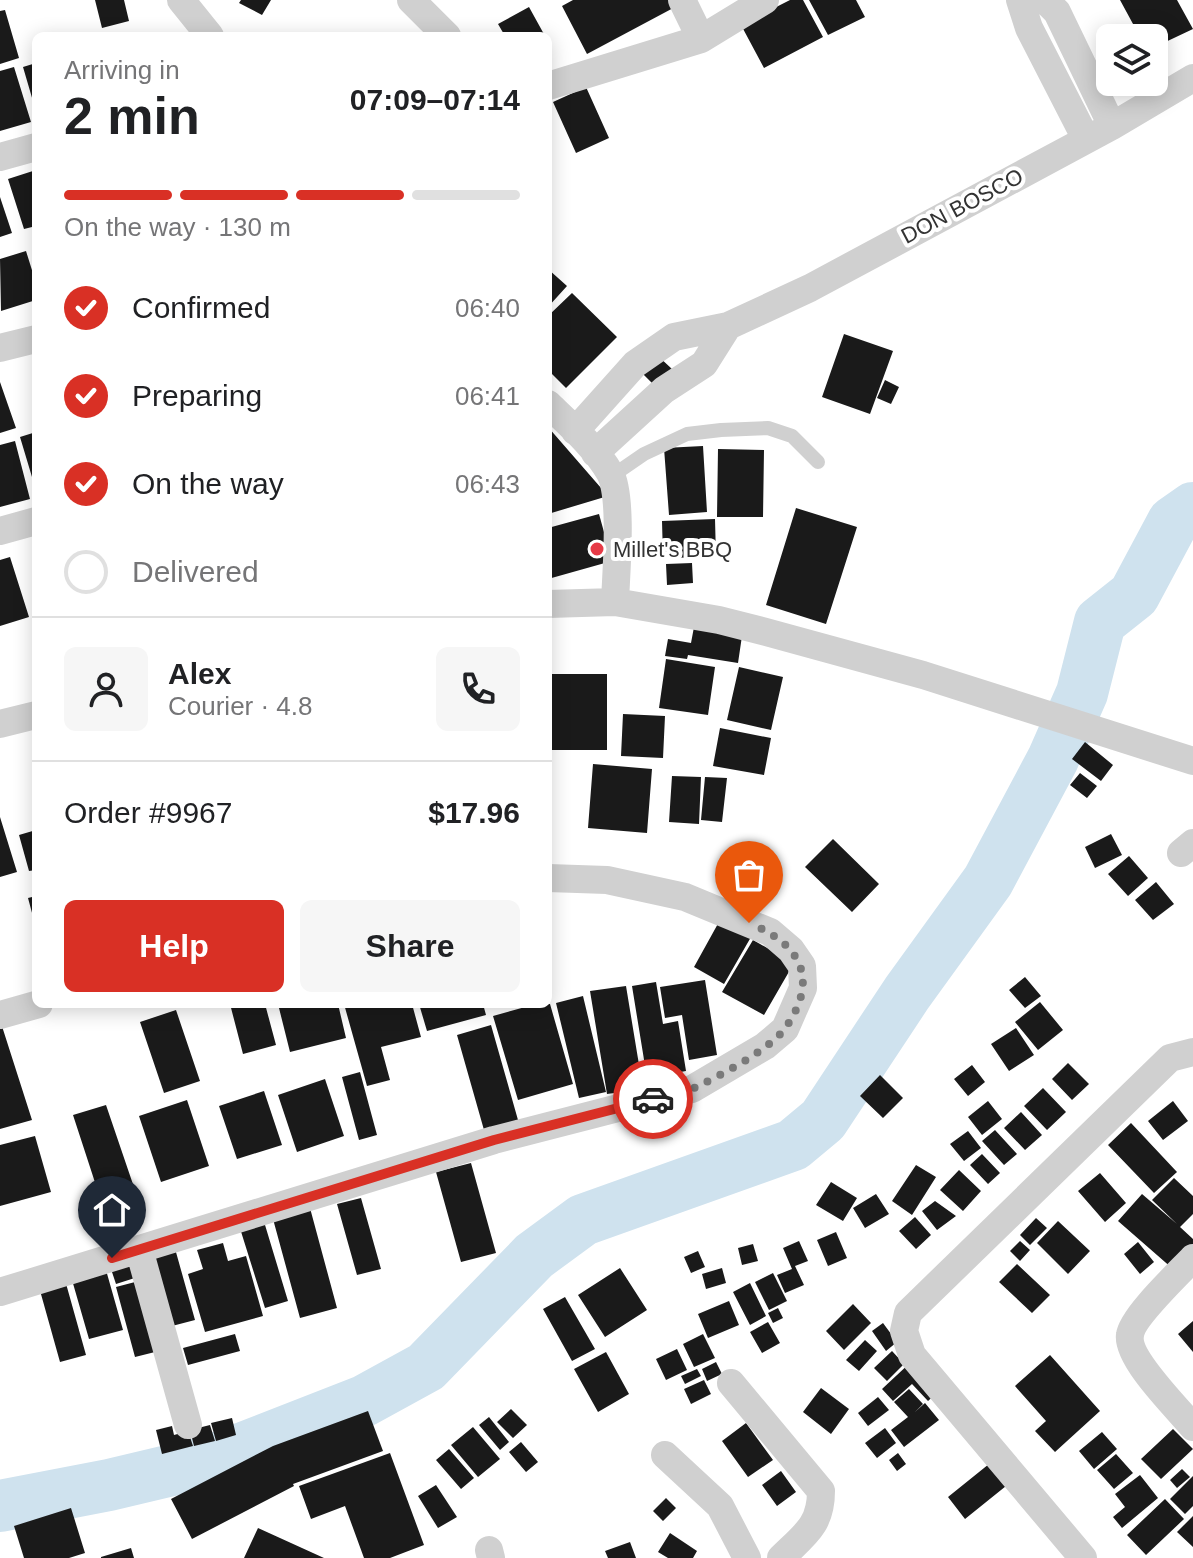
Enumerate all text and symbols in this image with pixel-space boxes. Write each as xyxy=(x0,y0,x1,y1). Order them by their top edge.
map controls xyxy=(1096,24,1168,96)
button: layers xyxy=(1096,24,1168,96)
text: Arriving in xyxy=(64,55,180,85)
text: 07:09–07:14 xyxy=(350,83,520,116)
text: 2 min xyxy=(64,87,200,145)
street label: DON BOSCO xyxy=(897,163,1027,249)
text: On the way · 130 m xyxy=(64,212,291,242)
icon: check xyxy=(64,286,108,330)
text: Confirmed xyxy=(132,291,270,324)
text: 06:40 xyxy=(455,293,520,323)
icon: check xyxy=(64,374,108,418)
text: Preparing xyxy=(132,379,262,412)
text: 06:41 xyxy=(455,381,520,411)
icon: check xyxy=(64,462,108,506)
text: On the way xyxy=(132,467,284,500)
text: 06:43 xyxy=(455,469,520,499)
place label: Millet's BBQ xyxy=(613,537,732,562)
marker: Millet's BBQ xyxy=(588,540,606,558)
text: Delivered xyxy=(132,555,259,588)
button: person xyxy=(64,647,148,731)
button: phone xyxy=(436,647,520,731)
text: Alex xyxy=(168,657,231,690)
text: Courier · 4.8 xyxy=(168,691,313,721)
text: Order #9967 xyxy=(64,796,232,829)
text: $17.96 xyxy=(428,796,520,829)
pin xyxy=(715,841,783,923)
icon: bag xyxy=(727,853,771,897)
button: Help xyxy=(64,900,284,992)
button: Share xyxy=(300,900,520,992)
courier xyxy=(613,1059,693,1139)
icon: car xyxy=(631,1077,675,1121)
pin xyxy=(78,1176,146,1258)
icon: home xyxy=(90,1188,134,1232)

